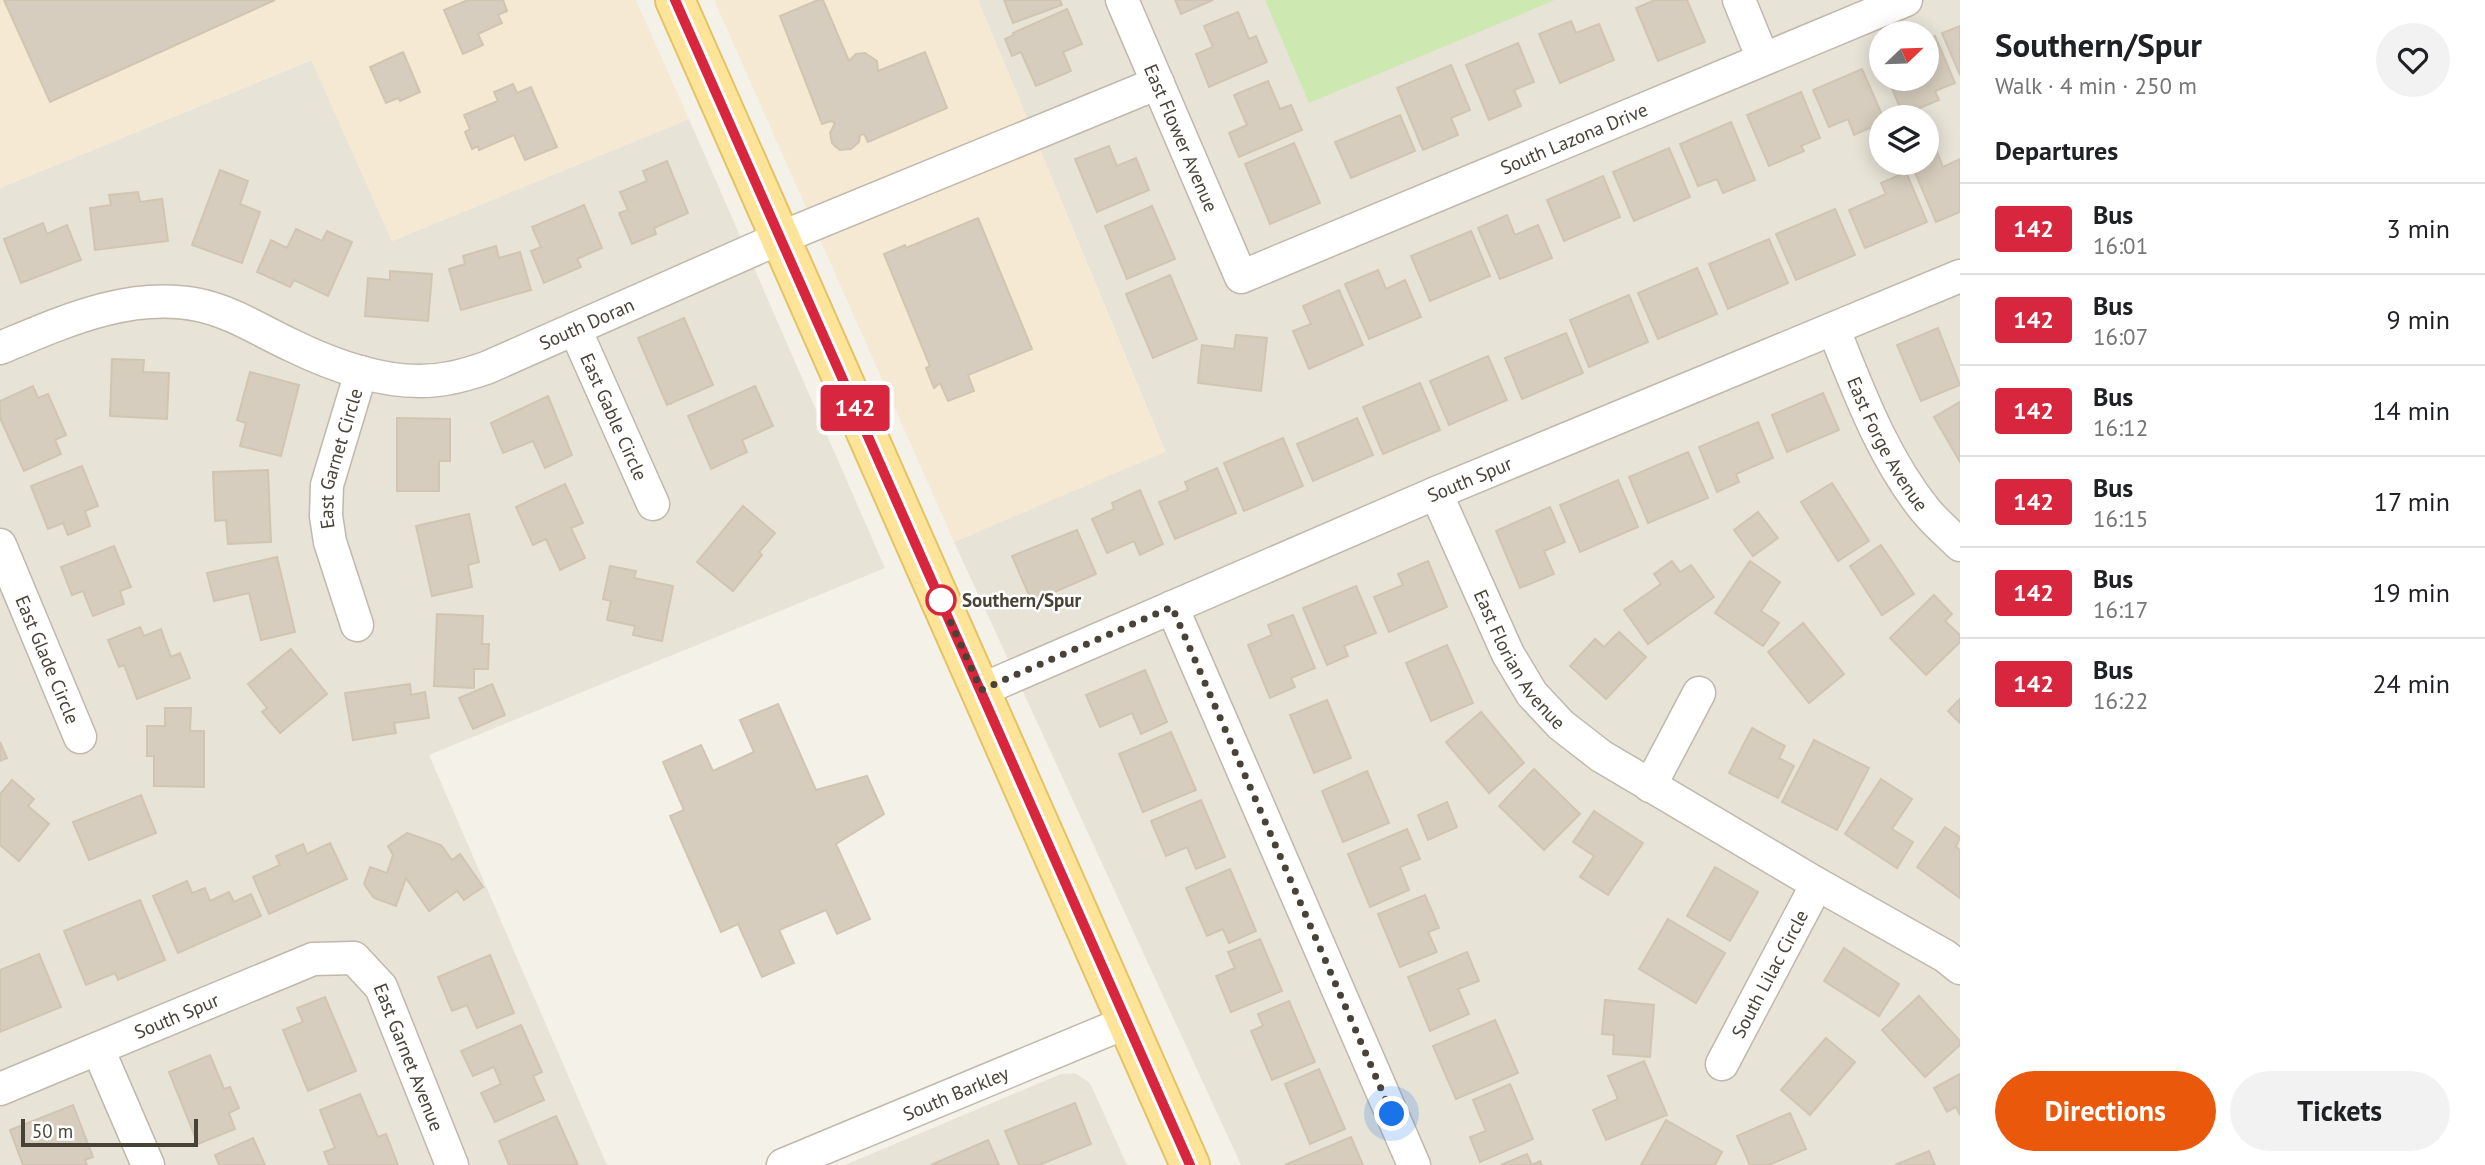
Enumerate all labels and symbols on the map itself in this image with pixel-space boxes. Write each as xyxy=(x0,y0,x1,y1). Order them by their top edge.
north arrow xyxy=(1869,21,1939,91)
street label: East Flower Avenue xyxy=(1139,60,1223,215)
street label: South Lazona Drive xyxy=(1497,97,1651,180)
street label: South Doran xyxy=(535,292,638,355)
street label: East Gable Circle xyxy=(575,349,653,484)
street label: East Forge Avenue xyxy=(1842,373,1933,516)
street label: East Garnet Circle xyxy=(314,385,367,531)
line badge: 142 xyxy=(815,385,895,431)
street label: South Spur xyxy=(1423,451,1516,507)
marker: Southern/Spur xyxy=(926,585,956,615)
street label: East Florian Avenue xyxy=(1469,586,1571,734)
place label: Southern/Spur xyxy=(962,588,1081,612)
street label: East Glade Circle xyxy=(10,592,85,727)
street label: South Lilac Circle xyxy=(1726,905,1813,1042)
street label: East Garnet Avenue xyxy=(369,980,449,1134)
street label: South Spur xyxy=(130,987,223,1044)
street label: South Barkley xyxy=(899,1061,1012,1126)
your location xyxy=(1374,1096,1409,1131)
scale bar xyxy=(21,1116,198,1148)

